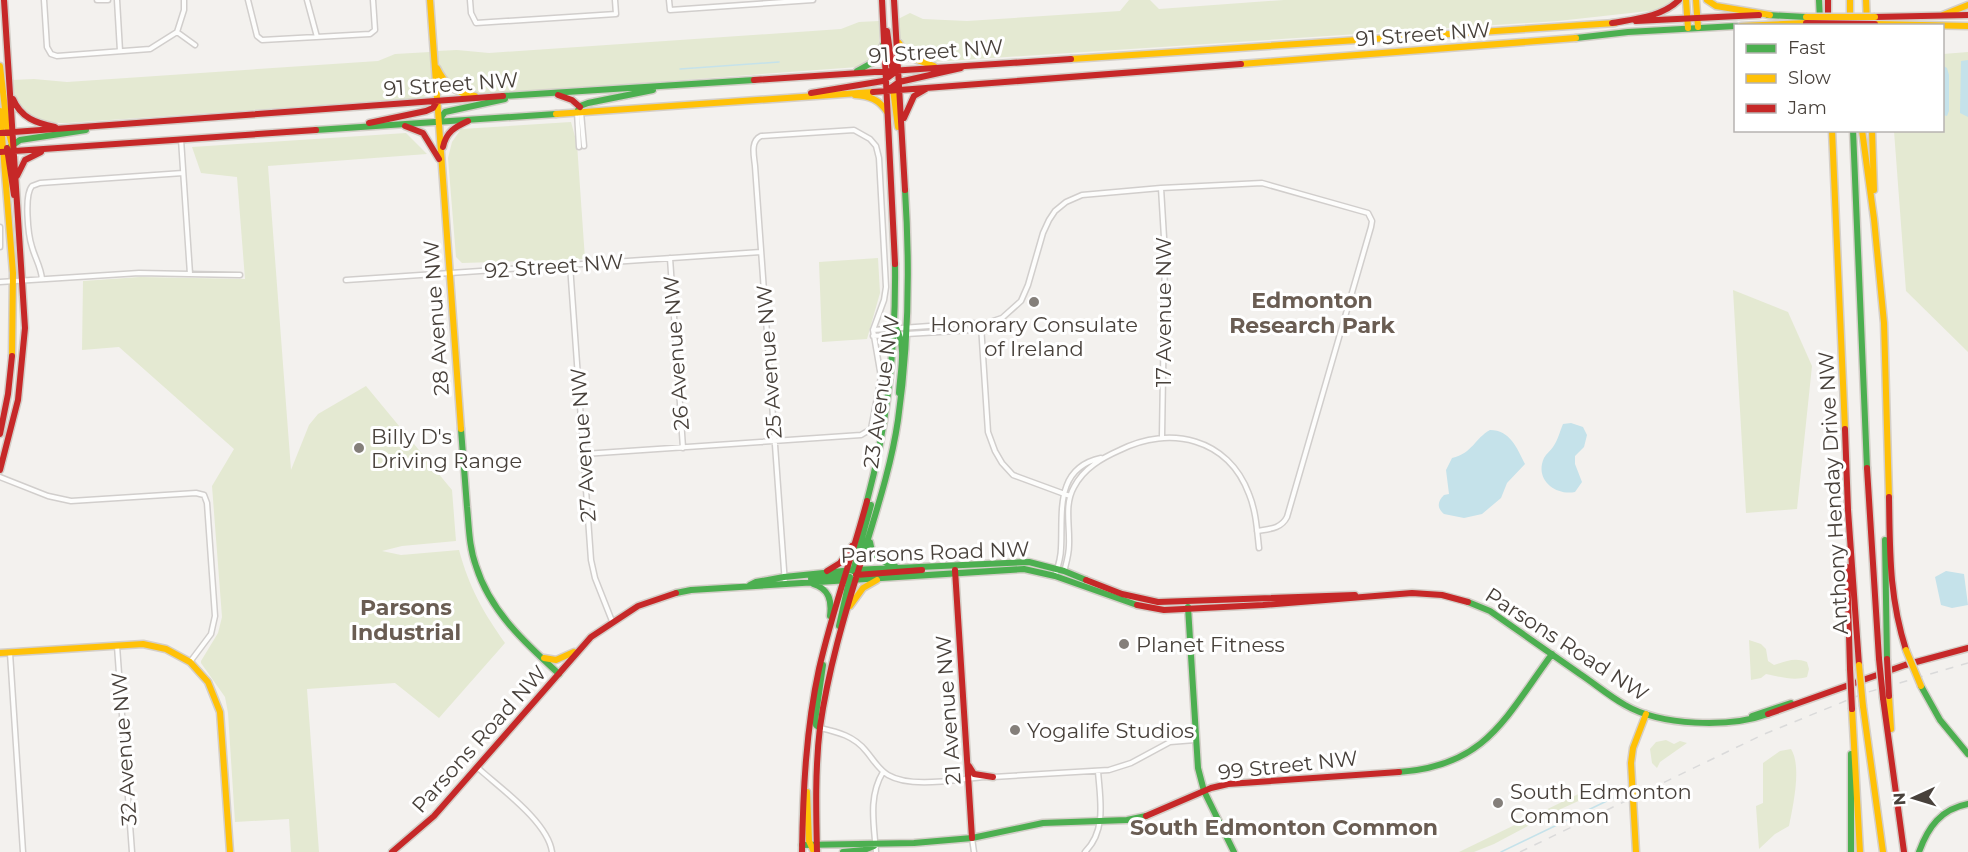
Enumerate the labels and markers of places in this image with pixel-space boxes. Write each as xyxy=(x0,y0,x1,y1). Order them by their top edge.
marker: Honorary Consulate of Ireland xyxy=(1027,295,1041,309)
place label: Honorary Consulate of Ireland xyxy=(930,312,1138,361)
place label: Billy D's Driving Range xyxy=(371,424,522,473)
marker: Billy D's Driving Range xyxy=(352,441,366,455)
place label: Planet Fitness xyxy=(1136,632,1285,657)
marker: Planet Fitness xyxy=(1117,637,1131,651)
place label: Yogalife Studios xyxy=(1027,718,1194,743)
marker: Yogalife Studios xyxy=(1008,723,1022,737)
place label: South Edmonton Common xyxy=(1510,779,1692,828)
marker: South Edmonton Common xyxy=(1491,796,1505,810)

